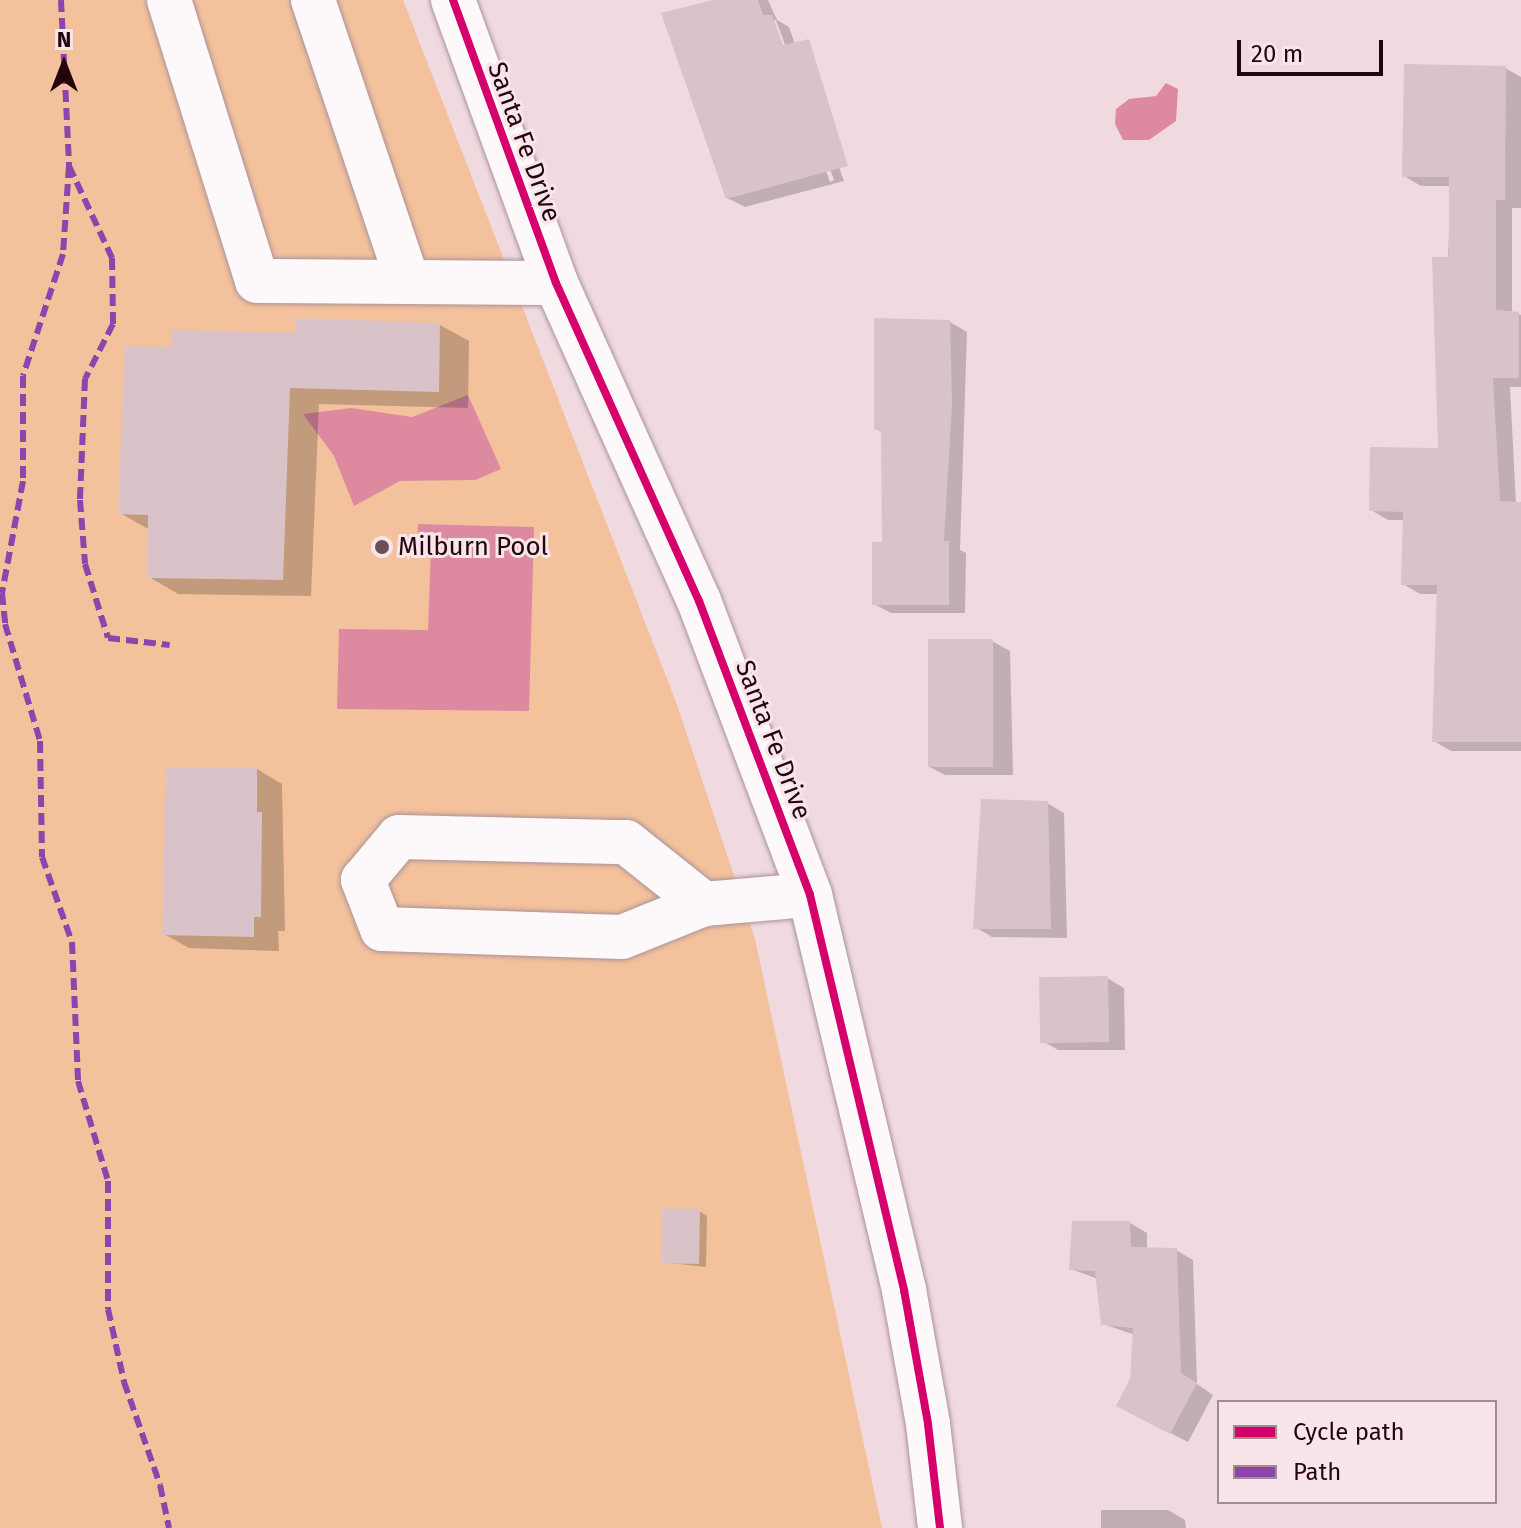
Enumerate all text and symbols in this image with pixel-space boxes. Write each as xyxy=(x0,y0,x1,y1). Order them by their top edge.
north arrow xyxy=(24,24,104,104)
scale bar xyxy=(1241,24,1387,74)
text: N xyxy=(57,26,71,53)
text: 20 m xyxy=(1251,40,1303,68)
street label: Santa Fe Drive xyxy=(481,58,567,226)
place label: Milburn Pool xyxy=(398,531,548,563)
marker: Milburn Pool xyxy=(373,538,391,556)
street label: Santa Fe Drive xyxy=(728,656,818,824)
legend xyxy=(1217,1400,1497,1504)
text: Cycle path xyxy=(1293,1418,1405,1446)
text: Path xyxy=(1293,1458,1341,1486)

